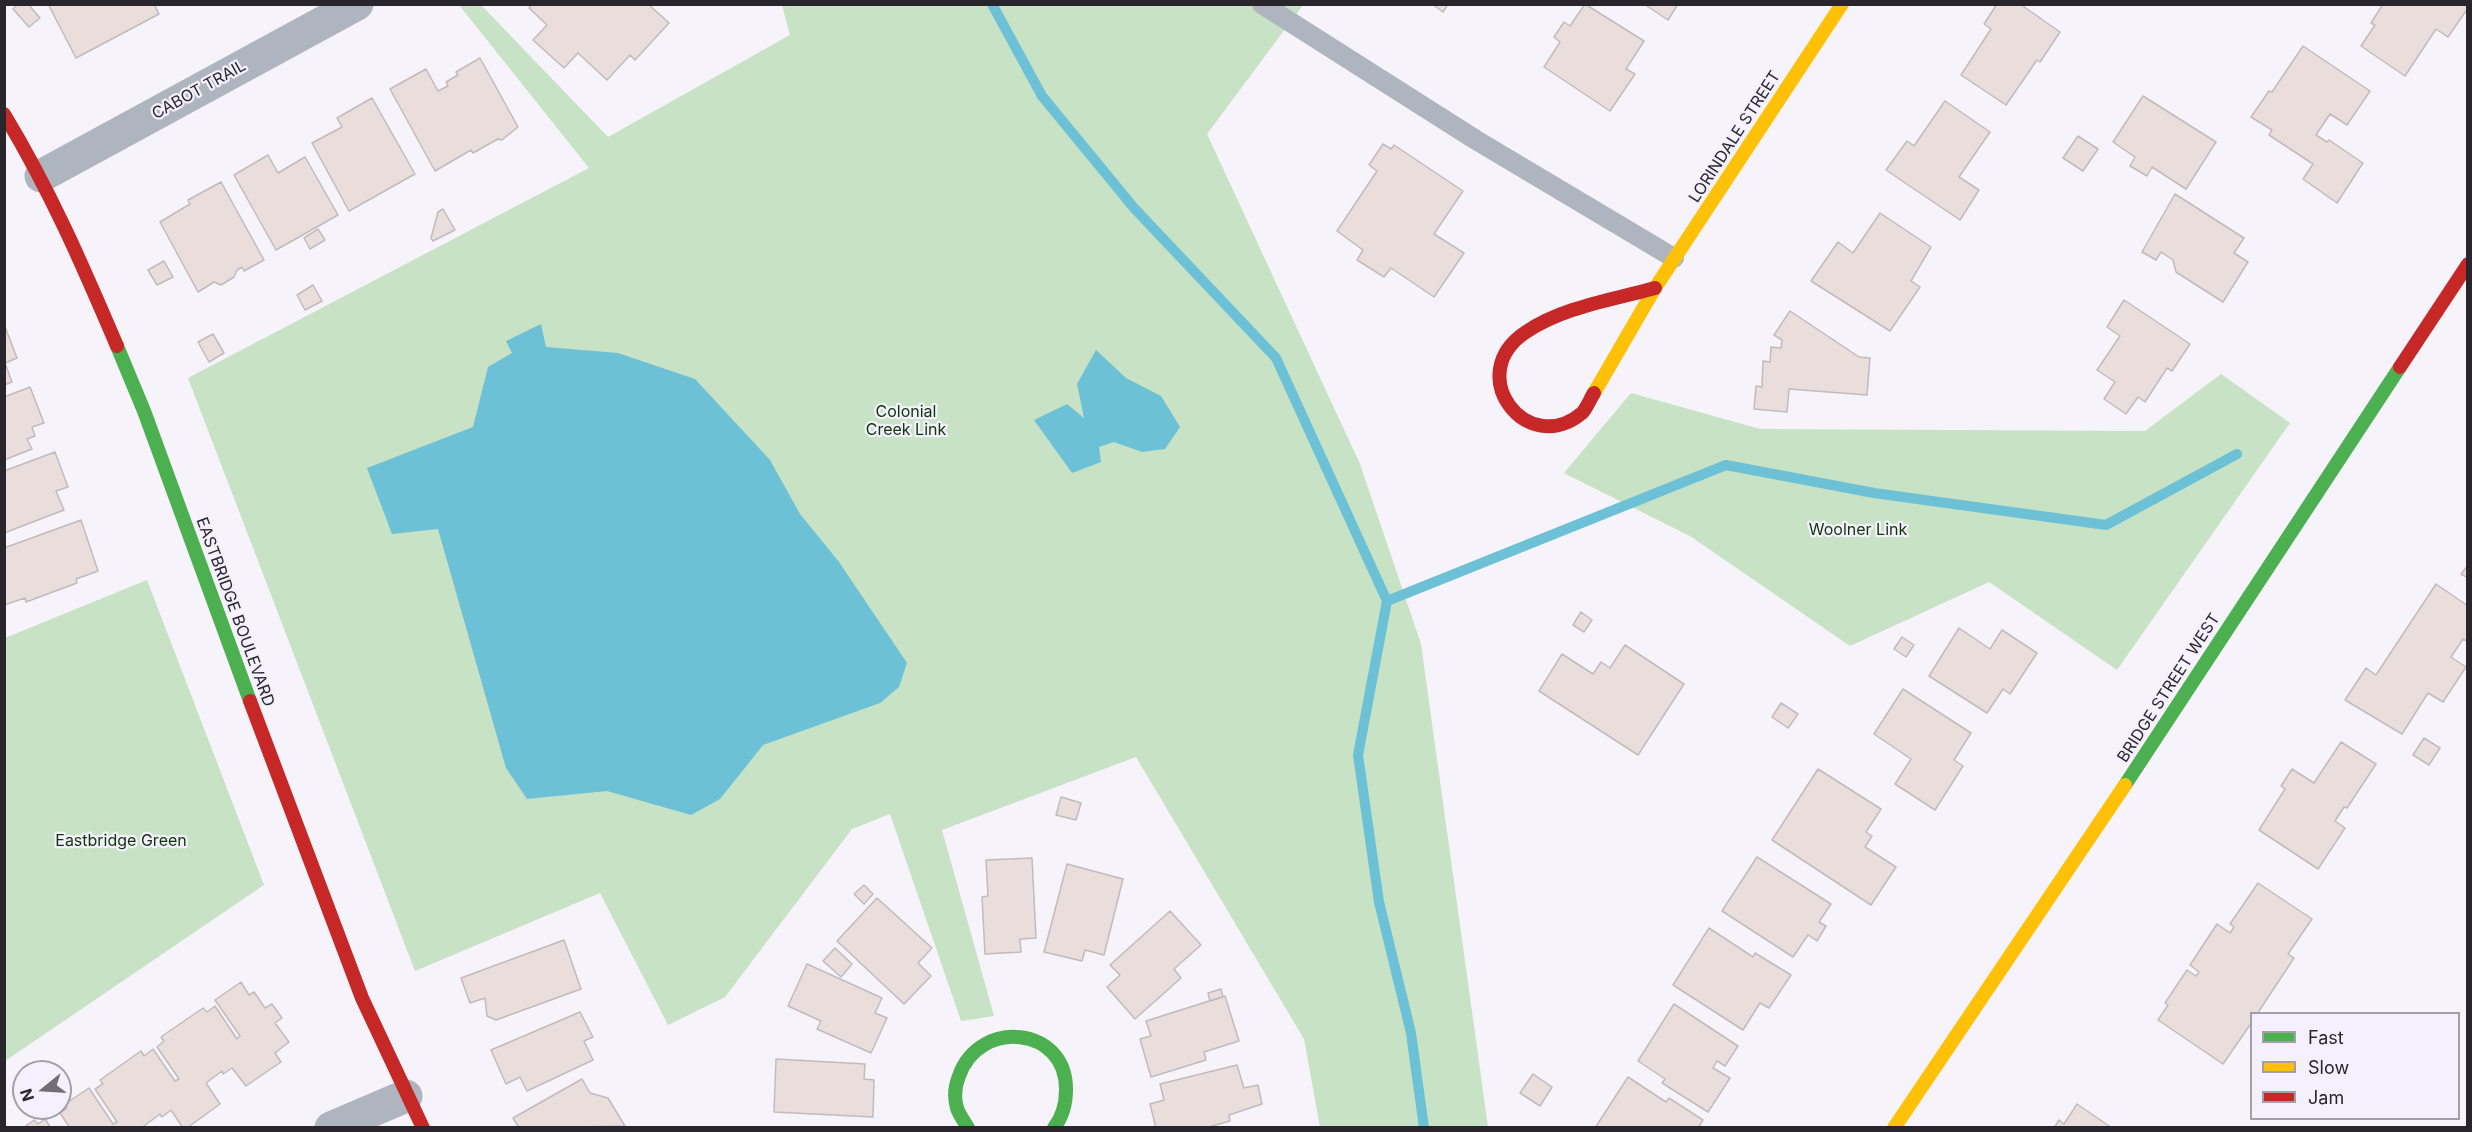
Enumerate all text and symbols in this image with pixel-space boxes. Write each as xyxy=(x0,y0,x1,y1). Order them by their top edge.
street label: CABOT TRAIL xyxy=(149,56,249,124)
street label: LORINDALE STREET xyxy=(1685,68,1785,206)
park label: Colonial Creek Link xyxy=(866,402,946,440)
street label: EASTBRIDGE BOULEVARD xyxy=(192,515,278,709)
park label: Woolner Link xyxy=(1809,520,1907,540)
street label: BRIDGE STREET WEST xyxy=(2114,610,2224,766)
park label: Eastbridge Green xyxy=(55,831,187,851)
legend xyxy=(2250,1012,2460,1120)
text: Fast xyxy=(2308,1027,2344,1048)
text: Slow xyxy=(2308,1057,2349,1078)
north arrow xyxy=(12,1060,72,1120)
text: N xyxy=(15,1086,38,1104)
text: Jam xyxy=(2308,1087,2344,1108)

